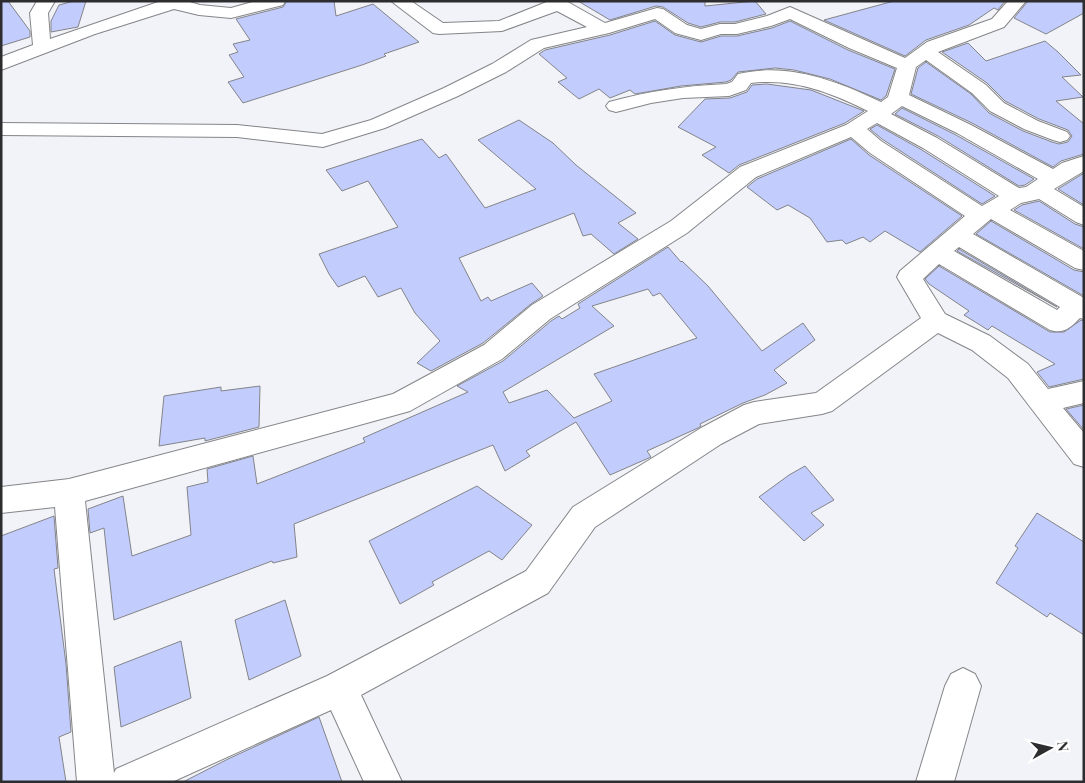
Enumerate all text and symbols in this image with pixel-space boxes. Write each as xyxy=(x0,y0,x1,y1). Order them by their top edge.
north arrow xyxy=(1025,723,1075,773)
text: N xyxy=(1053,740,1073,752)

